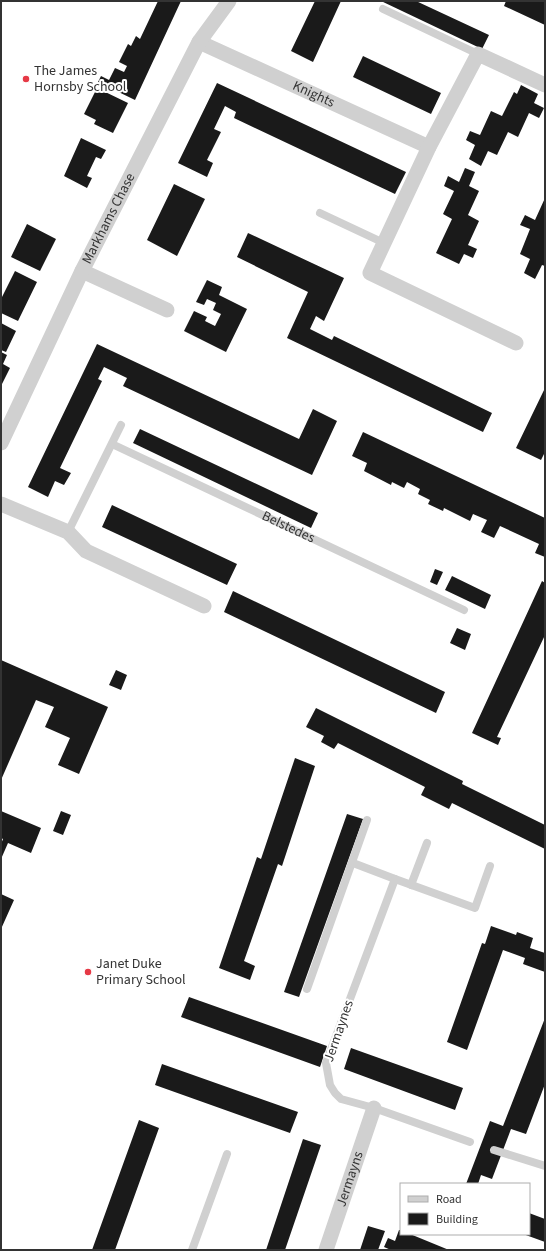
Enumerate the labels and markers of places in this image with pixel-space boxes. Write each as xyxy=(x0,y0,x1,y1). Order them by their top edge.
place label: The James Hornsby School xyxy=(34,61,127,97)
marker: The James Hornsby School xyxy=(21,74,31,84)
place label: Janet Duke Primary School xyxy=(96,954,186,990)
marker: Janet Duke Primary School xyxy=(83,967,93,977)

